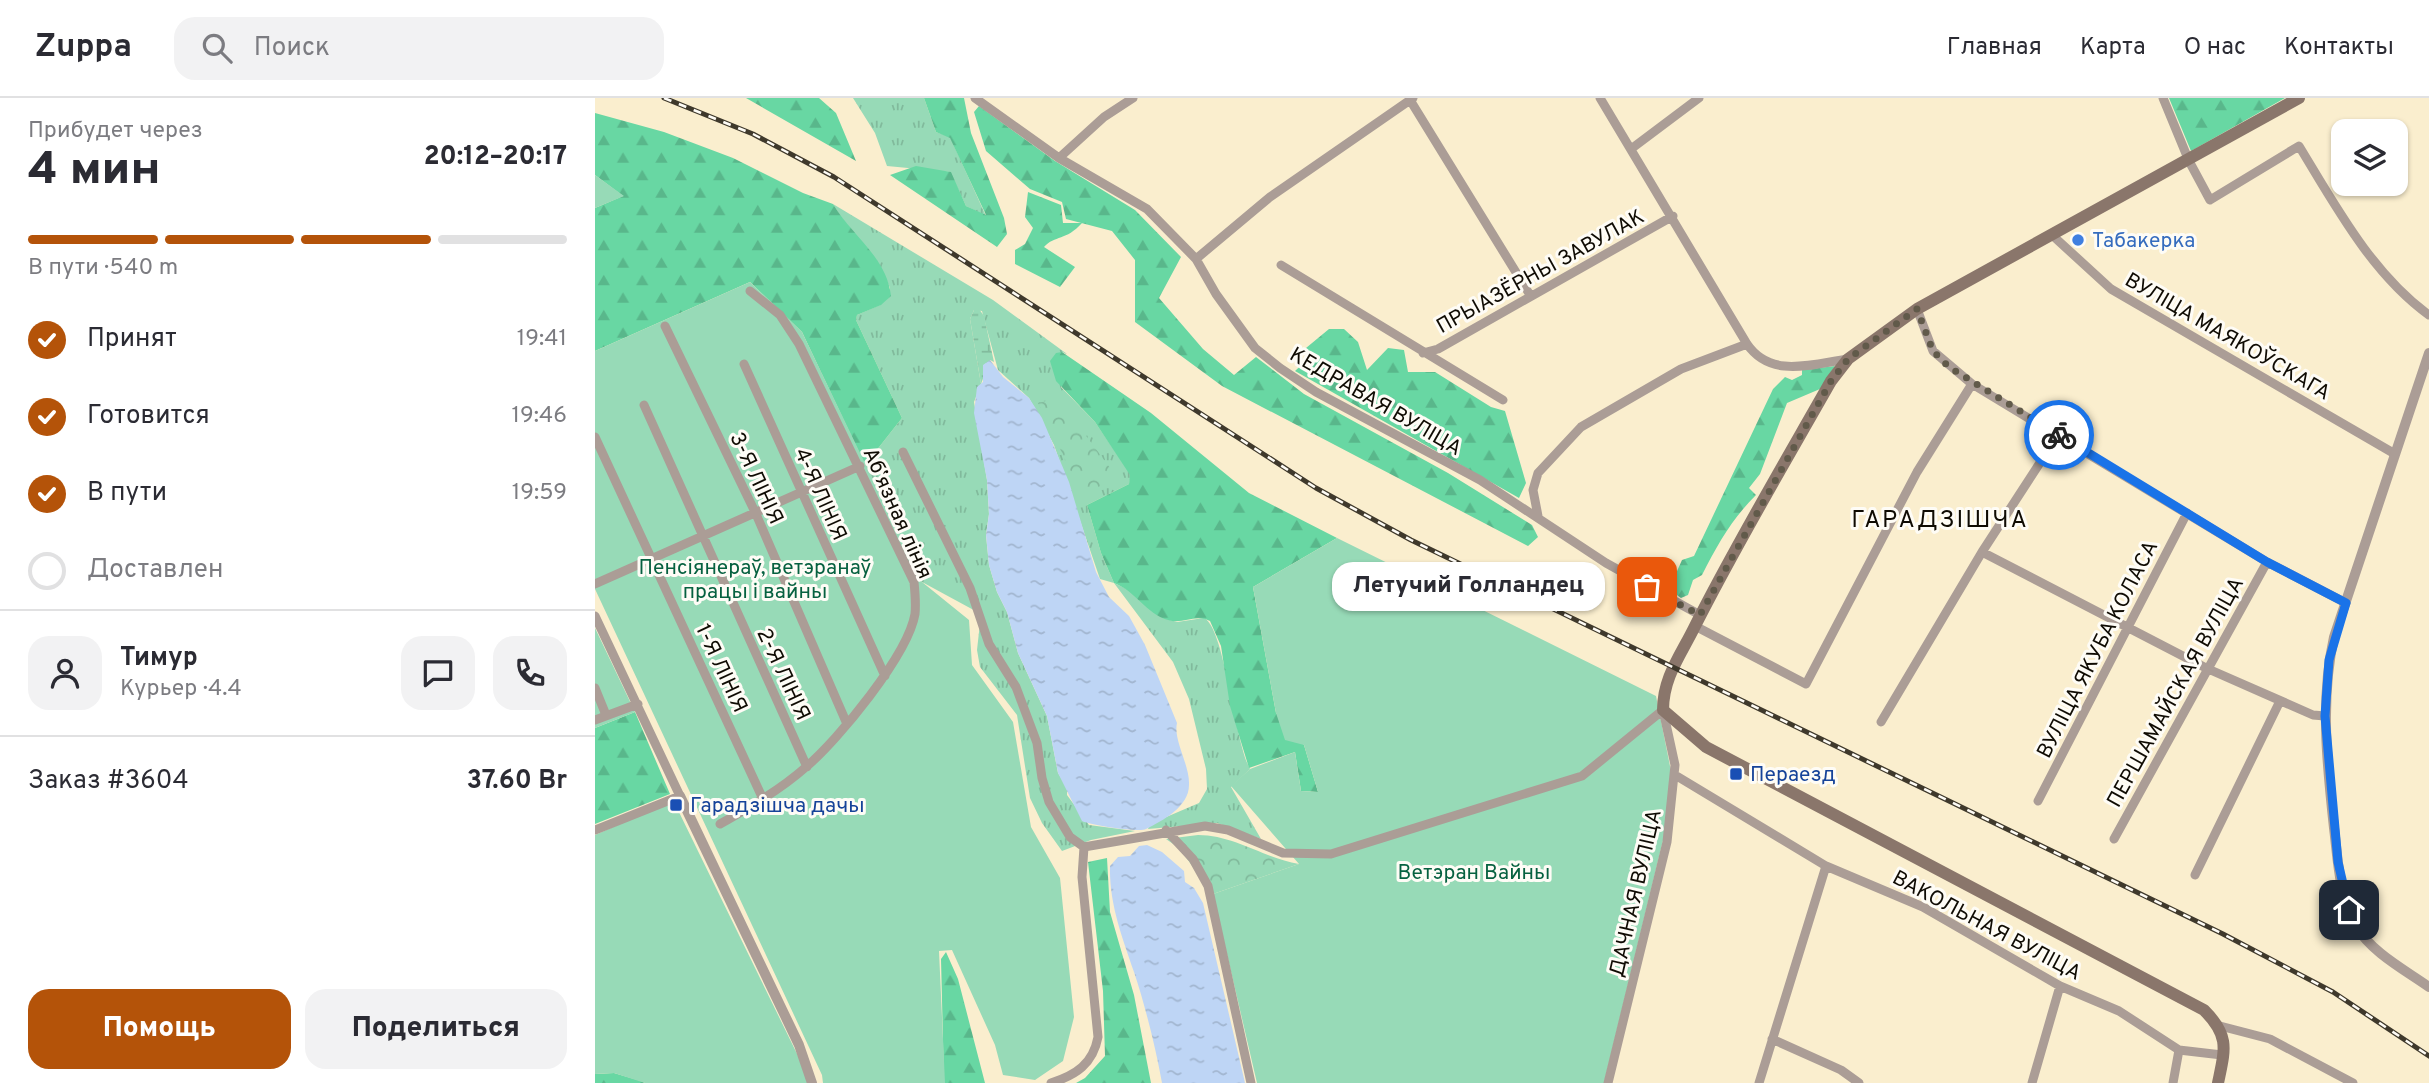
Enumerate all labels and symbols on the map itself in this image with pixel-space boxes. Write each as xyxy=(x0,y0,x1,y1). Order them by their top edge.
street label: ПРЫАЗЁРНЫ ЗАВУЛАК xyxy=(1432,204,1649,341)
place label: Табакерка xyxy=(2092,228,2195,255)
marker: Табакерка xyxy=(2070,232,2086,248)
street label: ВУЛІЦА МАЯКОЎСКАГА xyxy=(2120,266,2335,407)
street label: КЕДРАВАЯ ВУЛІЦА xyxy=(1284,342,1466,463)
courier xyxy=(2024,400,2094,470)
street label: 3-Я ЛІНІЯ xyxy=(723,428,789,529)
street label: 4-Я ЛІНІЯ xyxy=(787,444,852,545)
street label: Абʼязная лінія xyxy=(856,444,938,584)
district label: ГАРАДЗІШЧА xyxy=(1851,506,2029,536)
street label: ВУЛІЦА ЯКУБА КОЛАСА xyxy=(2032,536,2165,763)
park label: Пенсіянераў, ветэранаў працы і вайны xyxy=(639,555,871,606)
pin xyxy=(1617,557,1677,617)
callout: Летучий Голландец xyxy=(1332,562,1605,612)
street label: ПЕРШАМАЙСКАЯ ВУЛІЦА xyxy=(2101,572,2251,813)
street label: 1-Я ЛІНІЯ xyxy=(688,620,753,717)
street label: 2-Я ЛІНІЯ xyxy=(750,624,816,725)
place label: Пераезд xyxy=(1750,762,1836,789)
marker: Пераезд xyxy=(1728,766,1744,782)
place label: Гарадзішча дачы xyxy=(690,793,865,820)
marker: Гарадзішча дачы xyxy=(668,797,684,813)
street label: ДАЧНАЯ ВУЛІЦА xyxy=(1604,807,1669,980)
park label: Ветэран Вайны xyxy=(1398,860,1550,887)
street label: ВАКОЛЬНАЯ ВУЛІЦА xyxy=(1887,865,2085,988)
pin xyxy=(2319,880,2379,940)

